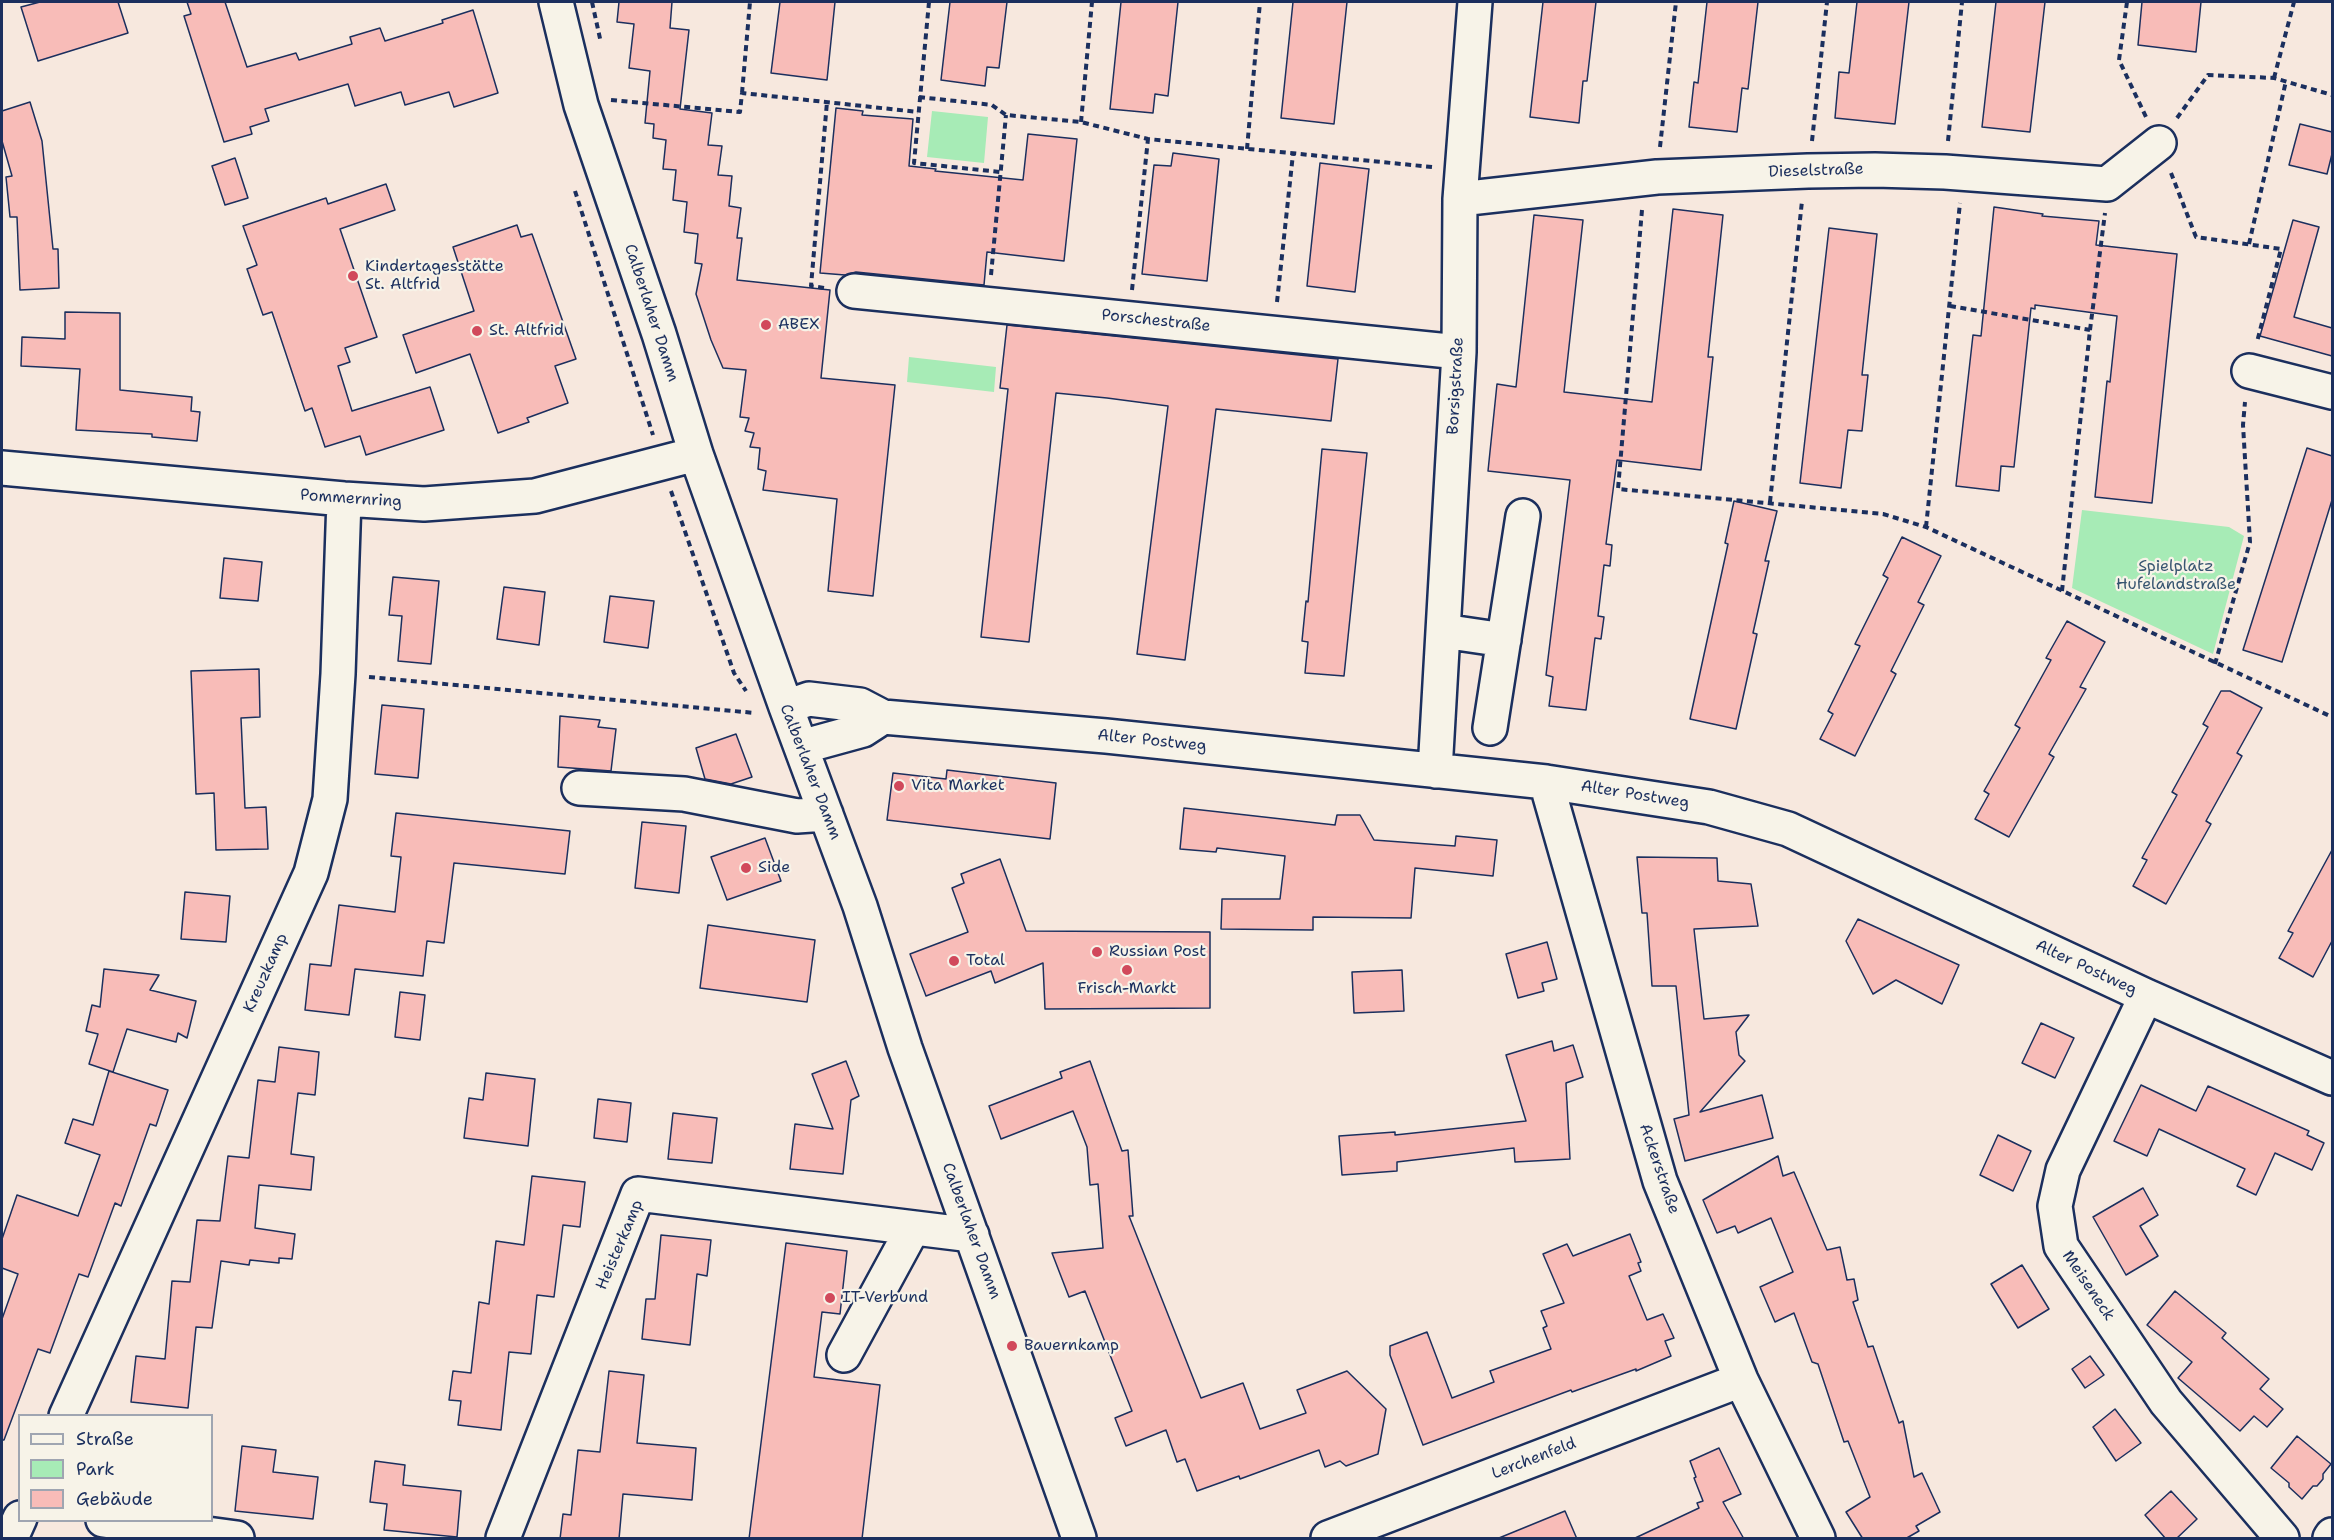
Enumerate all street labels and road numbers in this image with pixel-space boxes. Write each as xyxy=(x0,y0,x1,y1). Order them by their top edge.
street label: Dieselstraße xyxy=(1768,160,1864,182)
street label: Calberlaher Damm xyxy=(620,242,682,384)
street label: Porschestraße xyxy=(1100,306,1212,336)
street label: Borsigstraße xyxy=(1444,337,1468,435)
street label: Pommernring xyxy=(299,486,403,512)
street label: Calberlaher Damm xyxy=(775,702,845,842)
street label: Alter Postweg xyxy=(1096,726,1208,756)
street label: Alter Postweg xyxy=(1579,777,1691,813)
street label: Kreuzkamp xyxy=(240,930,292,1016)
street label: Alter Postweg xyxy=(2032,936,2140,1000)
street label: Ackerstraße xyxy=(1635,1121,1683,1217)
street label: Calberlaher Damm xyxy=(937,1160,1005,1302)
street label: Heisterkamp xyxy=(592,1197,648,1293)
street label: Meiseneck xyxy=(2058,1247,2118,1325)
street label: Lerchenfeld xyxy=(1489,1434,1579,1484)

